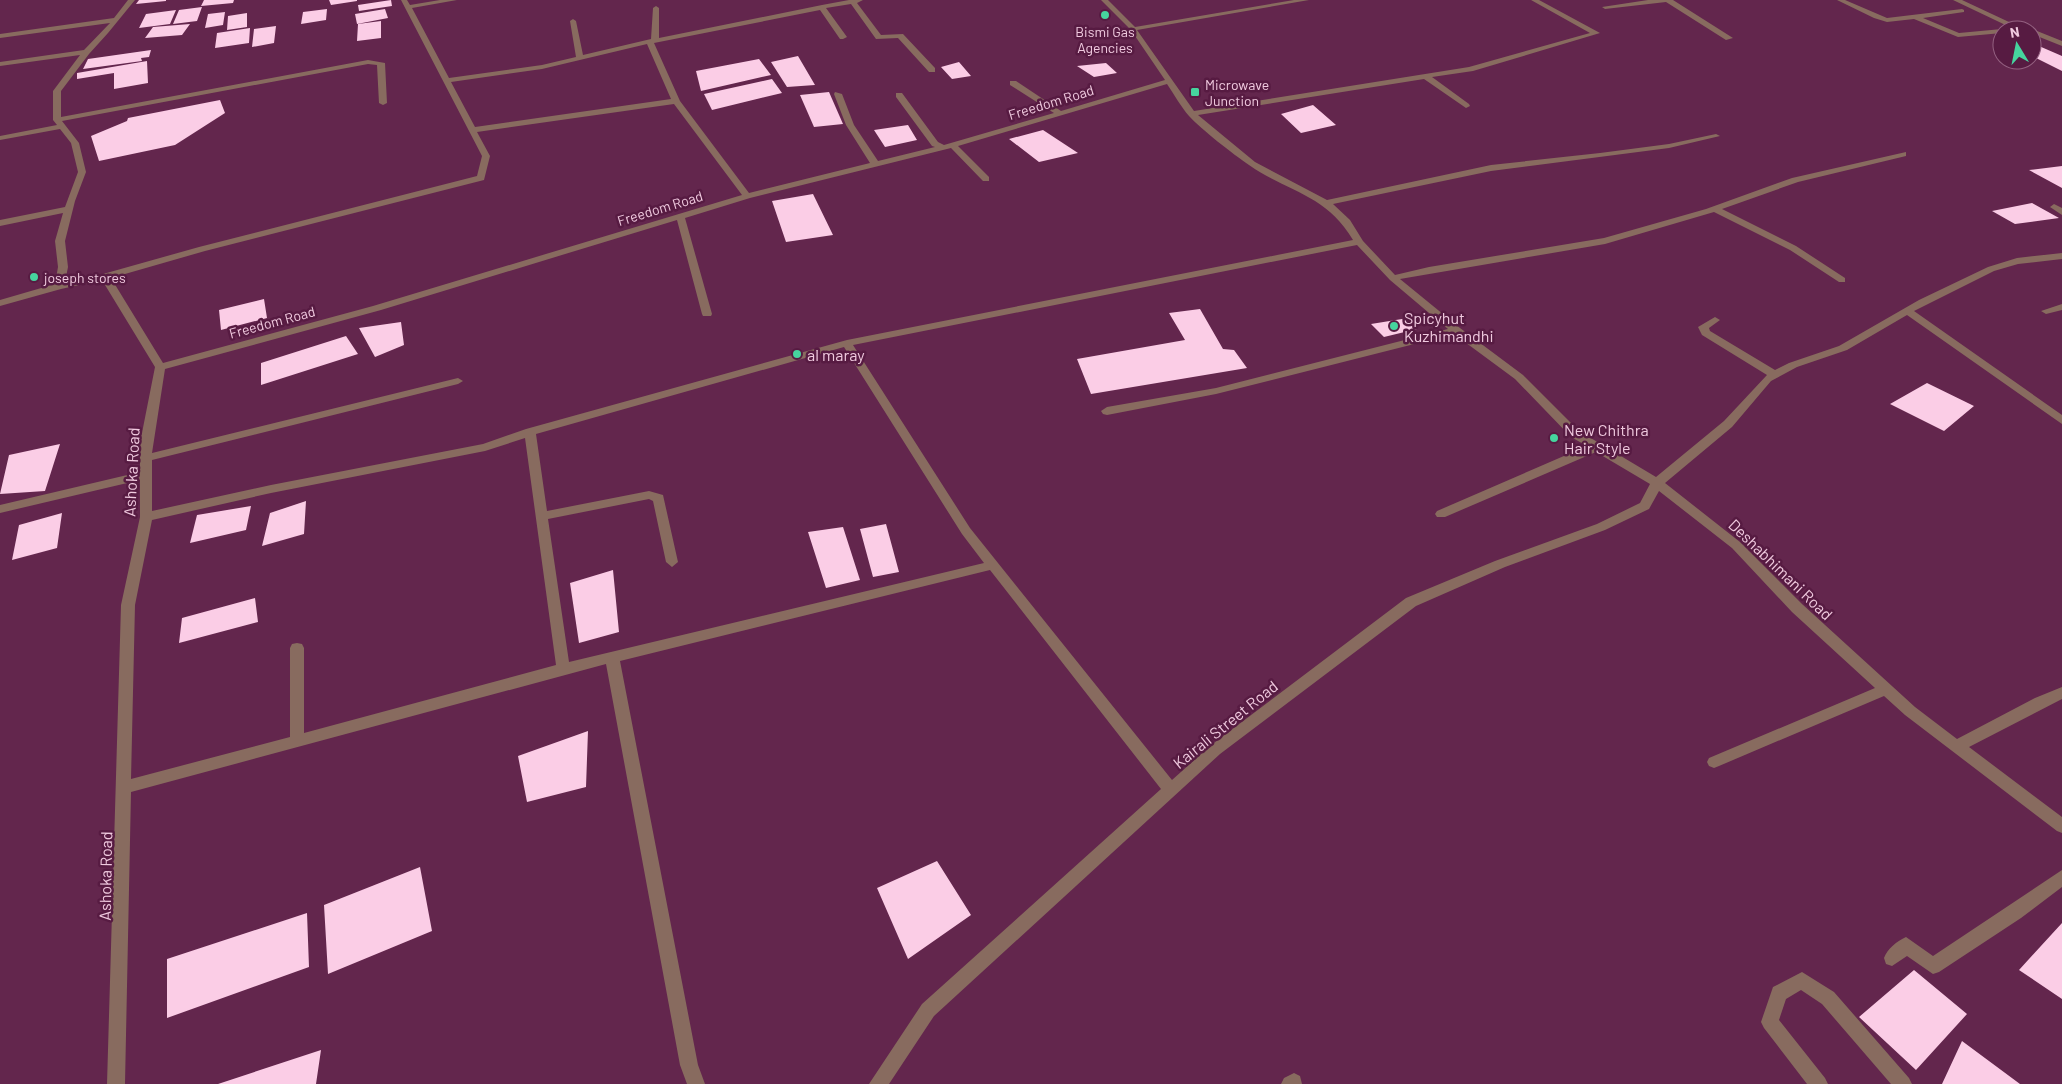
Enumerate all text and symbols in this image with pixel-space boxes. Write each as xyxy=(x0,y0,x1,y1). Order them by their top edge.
marker: Bismi Gas Agencies xyxy=(1099,9,1111,21)
north arrow xyxy=(1992,20,2042,70)
place label: Bismi Gas Agencies xyxy=(1075,23,1135,56)
text: N xyxy=(2009,23,2021,41)
place label: Microwave Junction xyxy=(1205,76,1269,109)
street label: Freedom Road xyxy=(1006,81,1096,123)
marker: Microwave Junction xyxy=(1189,86,1201,98)
street label: Freedom Road xyxy=(615,187,705,229)
place label: joseph stores xyxy=(43,269,126,286)
marker: joseph stores xyxy=(28,271,40,283)
street label: Freedom Road xyxy=(227,302,317,342)
place label: Spicyhut Kuzhimandhi xyxy=(1404,308,1494,345)
marker: Spicyhut Kuzhimandhi xyxy=(1388,320,1400,332)
place label: al maray xyxy=(807,345,865,364)
marker: al maray xyxy=(791,348,803,360)
place label: New Chithra Hair Style xyxy=(1564,420,1649,457)
street label: Ashoka Road xyxy=(119,427,143,517)
marker: New Chithra Hair Style xyxy=(1548,432,1560,444)
street label: Deshabhimani Road xyxy=(1725,515,1837,623)
street label: Kairali Street Road xyxy=(1169,676,1281,772)
street label: Ashoka Road xyxy=(95,831,115,921)

